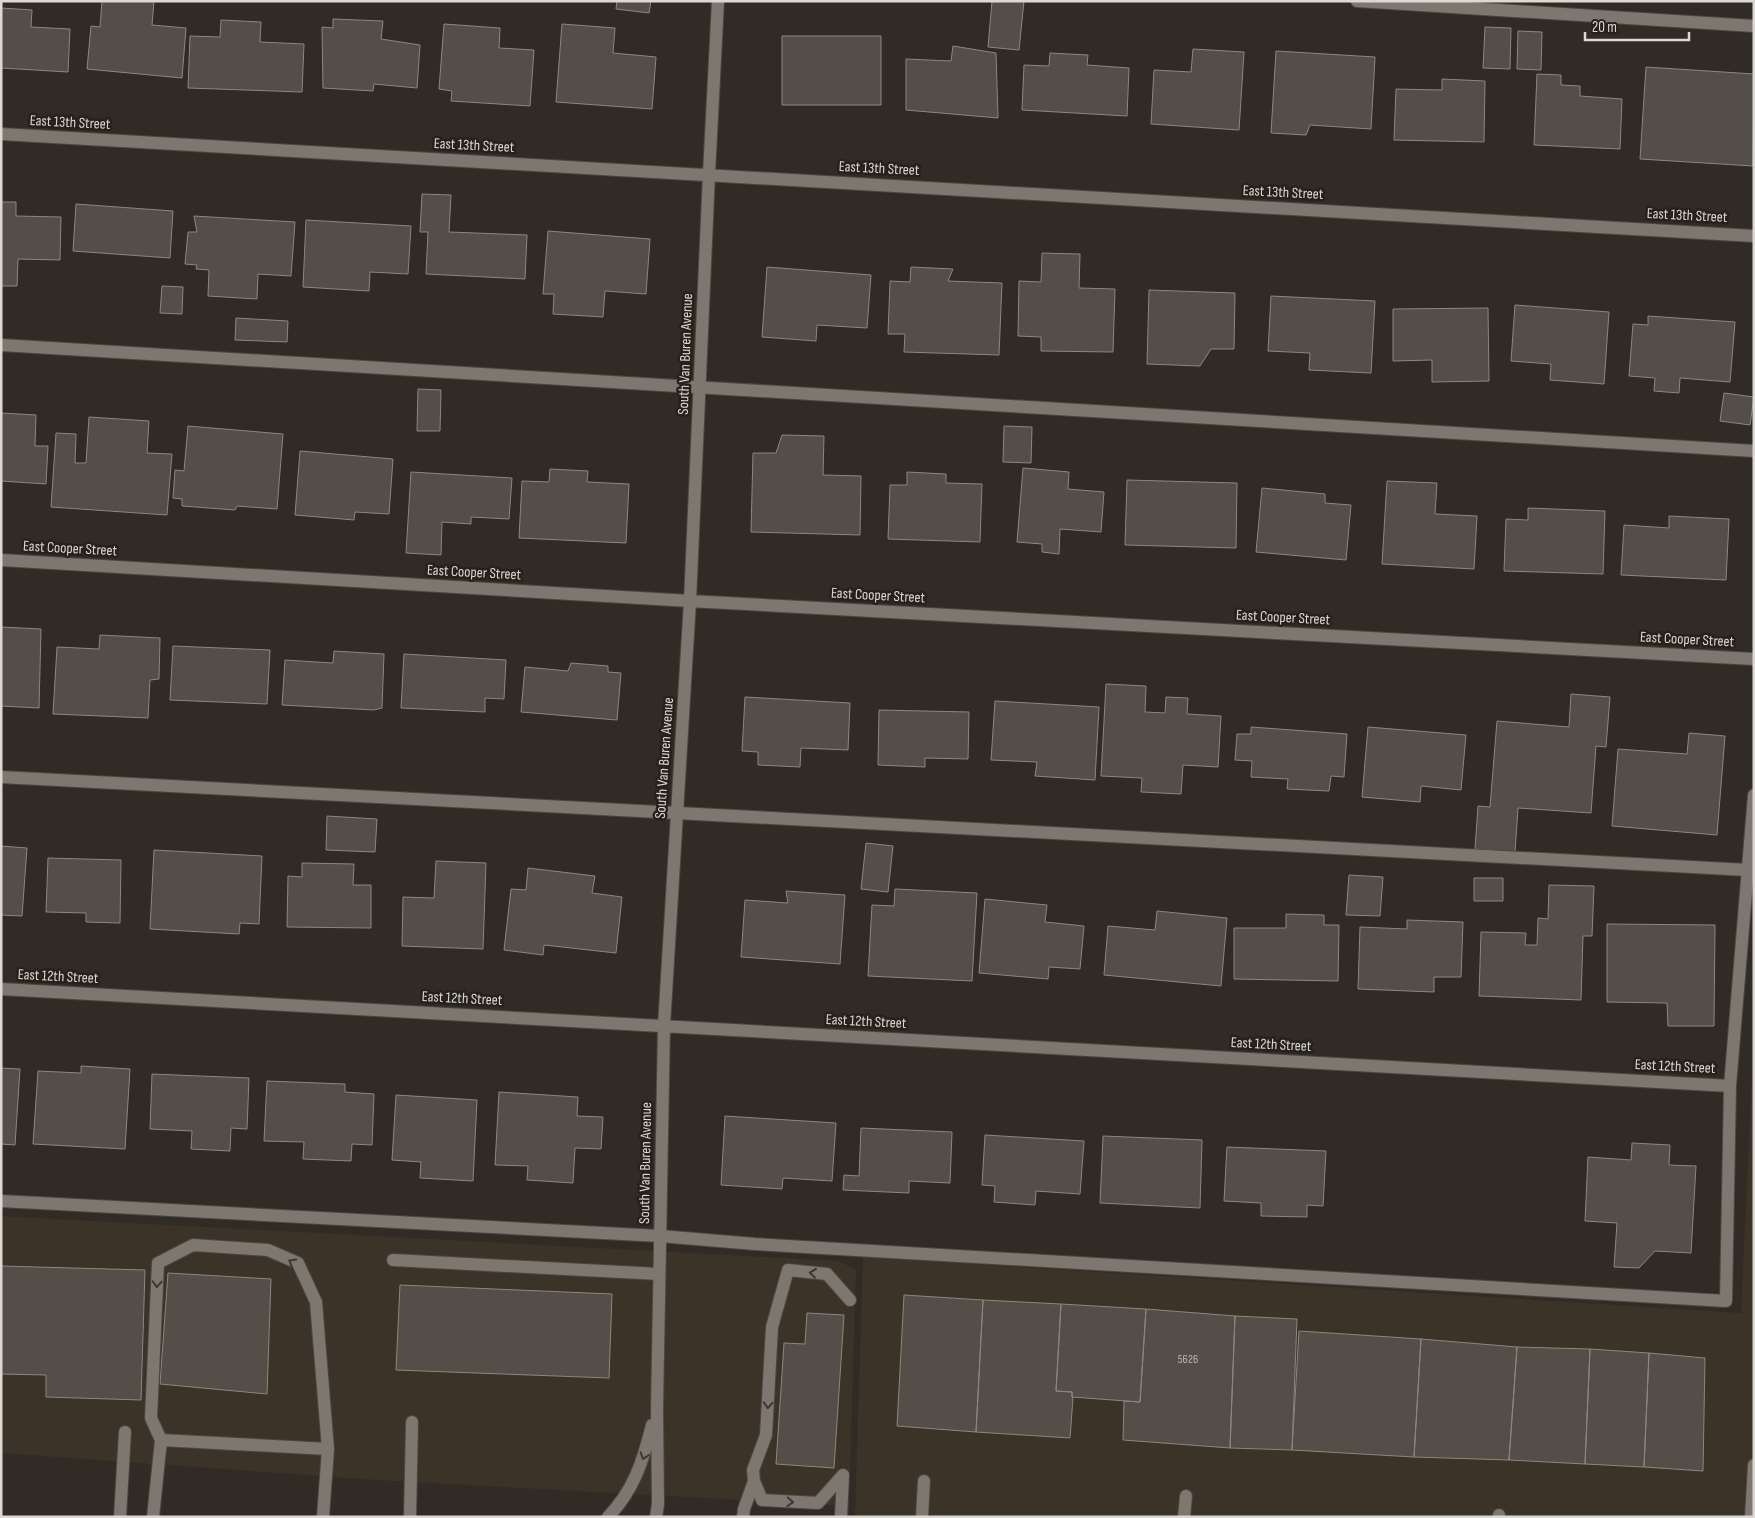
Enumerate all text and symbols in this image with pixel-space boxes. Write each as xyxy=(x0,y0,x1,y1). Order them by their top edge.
scale bar xyxy=(1585,10,1689,42)
text: 20 m xyxy=(1592,18,1617,37)
street label: East 13th Street xyxy=(29,111,111,134)
street label: East 13th Street xyxy=(433,134,515,157)
street label: East 13th Street xyxy=(838,157,920,180)
street label: East 13th Street xyxy=(1242,181,1324,204)
street label: East 13th Street xyxy=(1646,204,1728,227)
street label: South Van Buren Avenue xyxy=(674,293,697,415)
street label: East Cooper Street xyxy=(22,537,118,560)
street label: East Cooper Street xyxy=(426,561,522,584)
street label: East Cooper Street xyxy=(830,584,926,607)
street label: East Cooper Street xyxy=(1235,606,1331,629)
street label: East Cooper Street xyxy=(1639,628,1735,651)
street label: South Van Buren Avenue xyxy=(651,697,678,819)
street label: East 12th Street xyxy=(17,965,99,988)
street label: East 12th Street xyxy=(421,987,503,1010)
street label: East 12th Street xyxy=(825,1010,907,1033)
street label: East 12th Street xyxy=(1230,1033,1312,1056)
street label: East 12th Street xyxy=(1634,1055,1716,1078)
street label: South Van Buren Avenue xyxy=(635,1102,656,1224)
one-way arrow xyxy=(288,1258,297,1268)
one-way arrow xyxy=(809,1268,817,1279)
one-way arrow xyxy=(152,1281,163,1289)
house number: 5626 xyxy=(1178,1352,1198,1367)
one-way arrow xyxy=(763,1401,774,1409)
one-way arrow xyxy=(640,1451,650,1459)
one-way arrow xyxy=(786,1496,794,1507)

